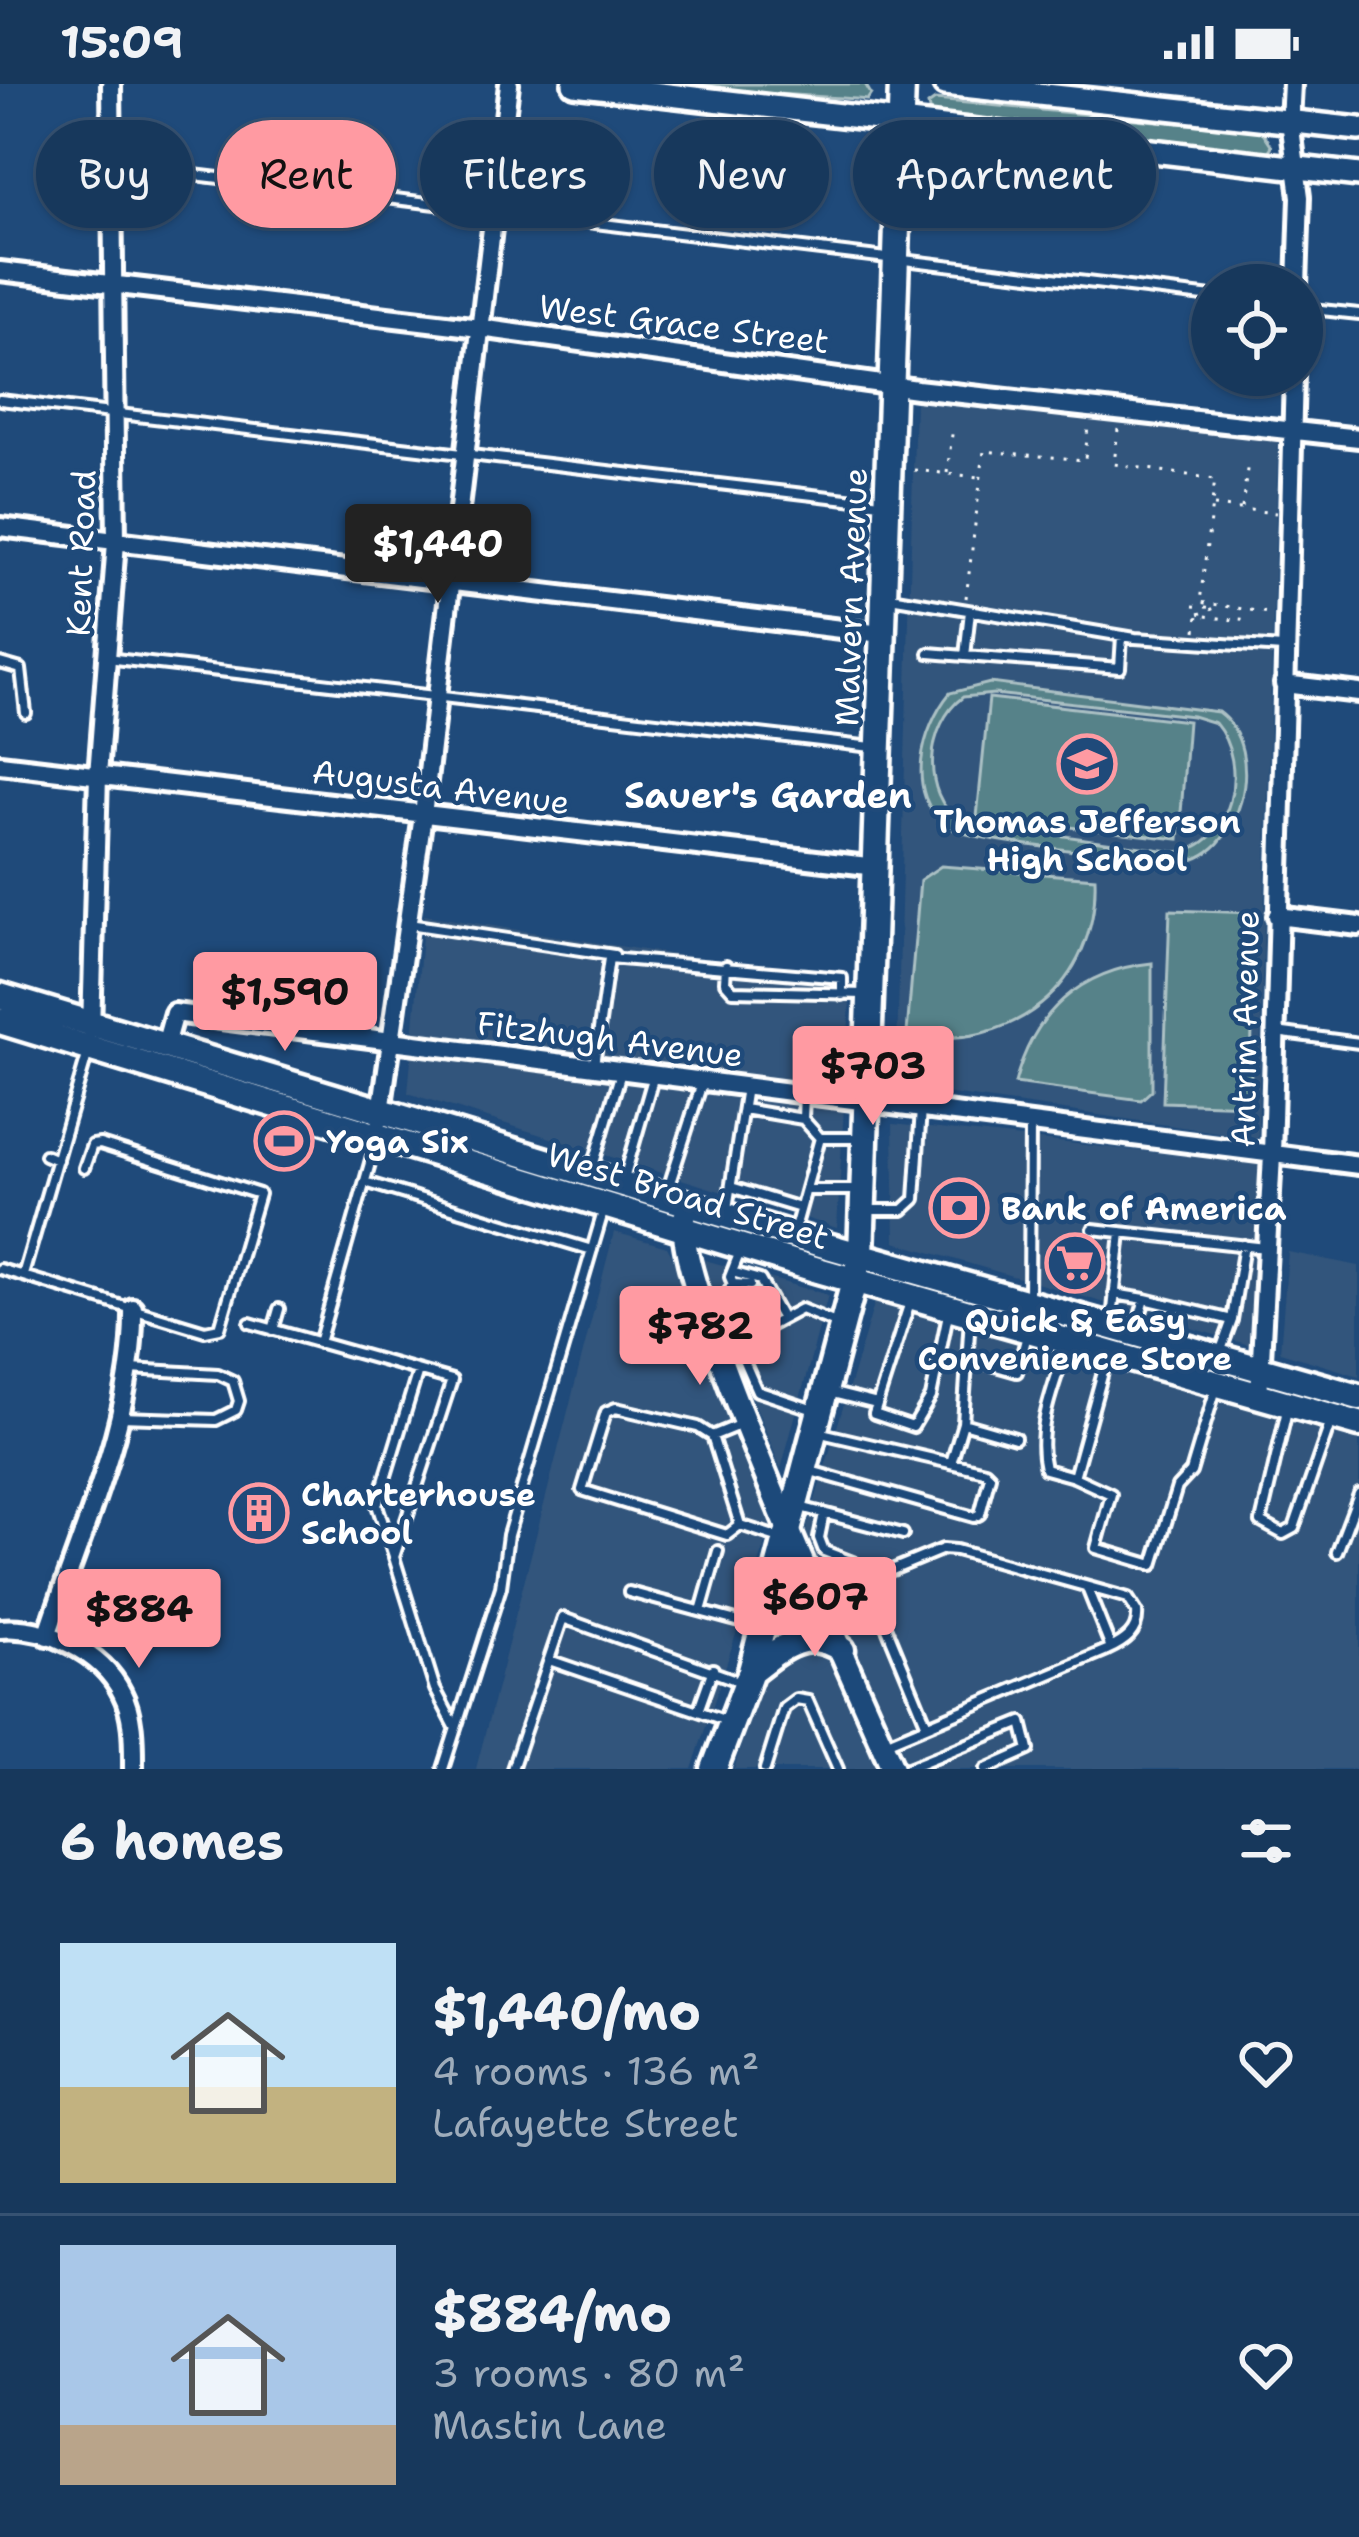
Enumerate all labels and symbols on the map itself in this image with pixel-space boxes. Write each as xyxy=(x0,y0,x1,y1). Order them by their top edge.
street label: West Grace Street xyxy=(536,284,832,364)
street label: Malvern Avenue xyxy=(824,467,878,727)
street label: Kent Road xyxy=(56,469,106,637)
pin: $1,440 xyxy=(340,504,536,606)
school or university icon: Thomas Jefferson High School xyxy=(1056,733,1118,795)
street label: Augusta Avenue xyxy=(310,749,572,825)
district label: Sauer's Garden xyxy=(624,771,912,820)
place label: Thomas Jefferson High School xyxy=(933,799,1241,882)
street label: Antrim Avenue xyxy=(1220,910,1270,1148)
pin: $1,590 xyxy=(187,952,383,1054)
street label: Fitzhugh Avenue xyxy=(474,1000,746,1078)
pin: $703 xyxy=(802,1026,944,1128)
sports icon: Yoga Six xyxy=(253,1110,315,1172)
place label: Yoga Six xyxy=(326,1119,469,1164)
street label: West Broad Street xyxy=(542,1132,834,1260)
bank icon: Bank of America xyxy=(928,1177,990,1239)
place label: Bank of America xyxy=(1001,1186,1287,1231)
supermarket icon: Quick & Easy Convenience Store xyxy=(1044,1232,1106,1294)
pin: $782 xyxy=(629,1286,771,1388)
place label: Quick & Easy Convenience Store xyxy=(918,1298,1232,1381)
place label: Charterhouse School xyxy=(301,1472,536,1555)
building icon: Charterhouse School xyxy=(228,1482,290,1544)
pin: $607 xyxy=(744,1557,886,1659)
pin: $884 xyxy=(68,1569,210,1671)

